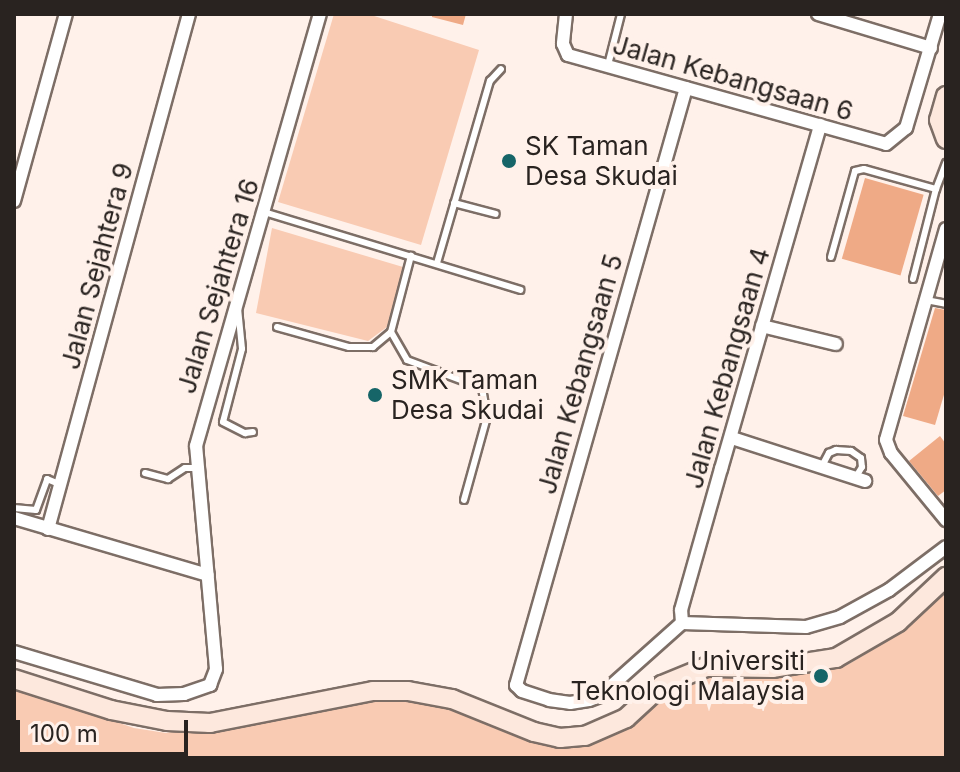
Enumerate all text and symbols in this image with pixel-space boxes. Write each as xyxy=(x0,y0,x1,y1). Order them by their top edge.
street label: Jalan Kebangsaan 6 xyxy=(609,29,857,127)
place label: SK Taman Desa Skudai xyxy=(525,130,678,192)
marker: SK Taman Desa Skudai xyxy=(500,152,518,170)
street label: Jalan Sejahtera 9 xyxy=(54,159,140,373)
street label: Jalan Sejahtera 16 xyxy=(170,175,266,397)
street label: Jalan Kebangsaan 4 xyxy=(678,244,776,492)
street label: Jalan Kebangsaan 5 xyxy=(531,250,629,498)
place label: SMK Taman Desa Skudai xyxy=(391,364,544,426)
marker: SMK Taman Desa Skudai xyxy=(366,386,384,404)
place label: Universiti Teknologi Malaysia xyxy=(571,645,805,706)
marker: Universiti Teknologi Malaysia xyxy=(812,667,830,685)
scale bar xyxy=(20,704,192,754)
text: 100 m xyxy=(30,719,98,748)

